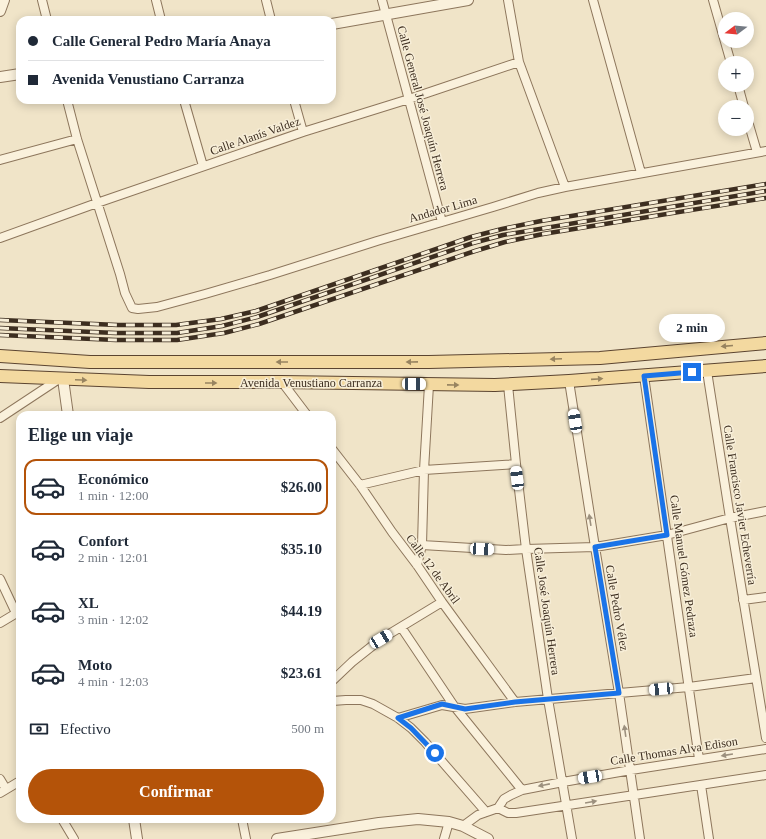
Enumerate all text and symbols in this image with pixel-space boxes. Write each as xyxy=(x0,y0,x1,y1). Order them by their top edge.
north arrow xyxy=(718,12,754,48)
map controls xyxy=(718,12,754,136)
street label: Calle General José Joaquín Herrera xyxy=(394,24,452,193)
text: Calle General Pedro María Anaya xyxy=(52,33,271,49)
button: + xyxy=(718,56,754,92)
text: Avenida Venustiano Carranza xyxy=(52,71,244,87)
button: − xyxy=(718,100,754,136)
street label: Calle Alanís Valdez xyxy=(208,114,302,158)
street label: Andador Lima xyxy=(407,192,479,225)
callout: 2 min xyxy=(659,314,725,342)
text: 2 min xyxy=(676,320,708,335)
one-way arrow xyxy=(721,343,733,350)
one-way arrow xyxy=(549,356,562,362)
one-way arrow xyxy=(275,359,288,365)
one-way arrow xyxy=(406,359,418,366)
route end xyxy=(683,363,701,381)
street label: Avenida Venustiano Carranza xyxy=(240,376,383,390)
one-way arrow xyxy=(591,376,603,383)
one-way arrow xyxy=(75,377,88,383)
car xyxy=(402,378,426,390)
one-way arrow xyxy=(205,380,218,386)
one-way arrow xyxy=(447,382,460,388)
car xyxy=(567,408,583,434)
street label: Calle Francisco Javier Echeverría xyxy=(720,424,760,587)
text: Elige un viaje xyxy=(28,425,133,445)
car xyxy=(510,465,524,491)
icon: car xyxy=(30,469,66,505)
text: Económico xyxy=(78,471,149,487)
text: $26.00 xyxy=(281,479,322,495)
text: 1 min · 12:00 xyxy=(78,488,148,503)
street label: Calle Manuel Gómez Pedraza xyxy=(667,494,701,639)
one-way arrow xyxy=(587,514,593,526)
icon: car xyxy=(30,531,66,567)
street label: Calle 12 de Abril xyxy=(403,532,463,607)
text: Confort xyxy=(78,533,129,549)
text: $35.10 xyxy=(281,541,322,557)
car xyxy=(470,542,494,556)
street label: Calle José Joaquín Herrera xyxy=(531,546,563,676)
text: 2 min · 12:01 xyxy=(78,550,148,565)
street label: Calle Pedro Vélez xyxy=(603,564,631,652)
icon: car xyxy=(30,593,66,629)
text: XL xyxy=(78,595,99,611)
text: $44.19 xyxy=(281,603,322,619)
text: 3 min · 12:02 xyxy=(78,612,148,627)
car xyxy=(368,628,394,650)
icon: car xyxy=(30,655,66,691)
text: Moto xyxy=(78,657,112,673)
text: $23.61 xyxy=(281,665,322,681)
text: 4 min · 12:03 xyxy=(78,674,148,689)
car xyxy=(649,682,673,696)
icon: cash xyxy=(28,718,50,740)
text: Efectivo xyxy=(60,721,111,737)
text: 500 m xyxy=(291,721,324,736)
one-way arrow xyxy=(622,725,628,737)
street label: Calle Thomas Alva Edison xyxy=(609,734,739,768)
route start xyxy=(426,744,444,762)
one-way arrow xyxy=(721,752,734,758)
button: Confirmar xyxy=(28,769,324,815)
car xyxy=(577,769,603,785)
one-way arrow xyxy=(538,783,550,789)
one-way arrow xyxy=(585,799,597,805)

